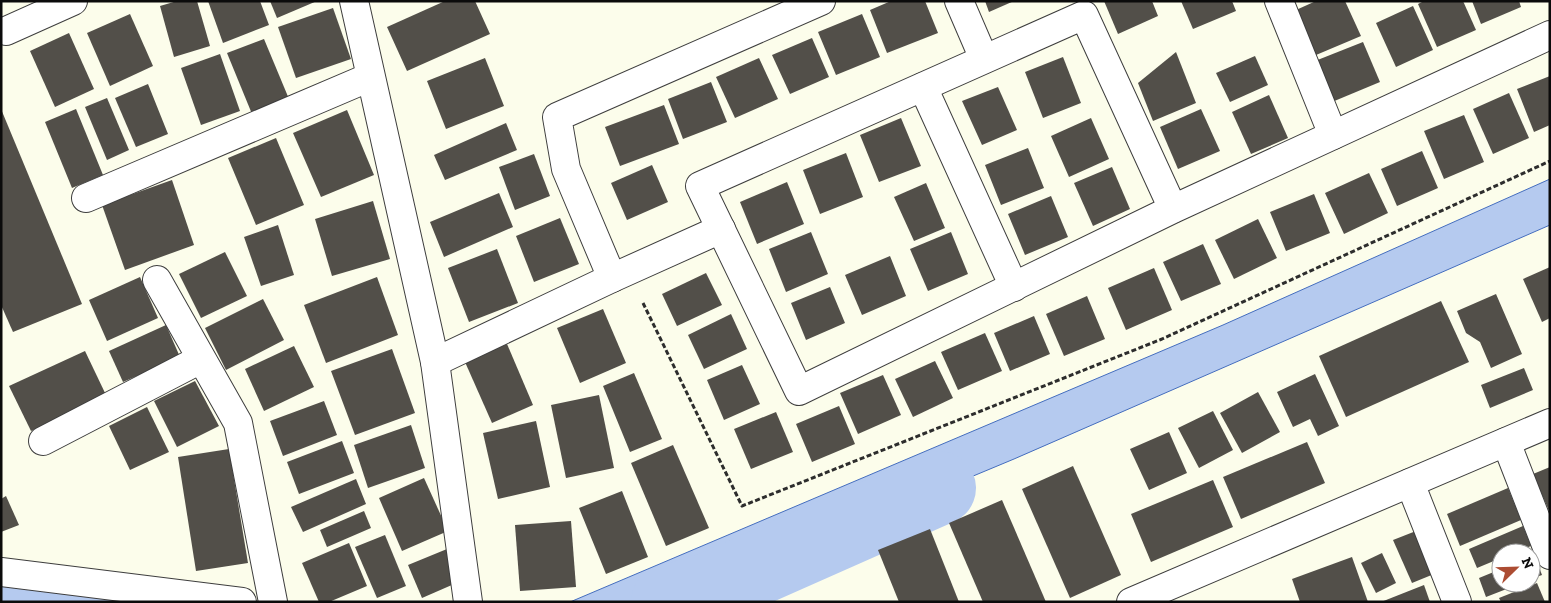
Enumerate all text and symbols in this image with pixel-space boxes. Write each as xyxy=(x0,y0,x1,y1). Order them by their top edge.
north arrow xyxy=(1491,543,1541,593)
text: N xyxy=(1518,555,1538,572)

